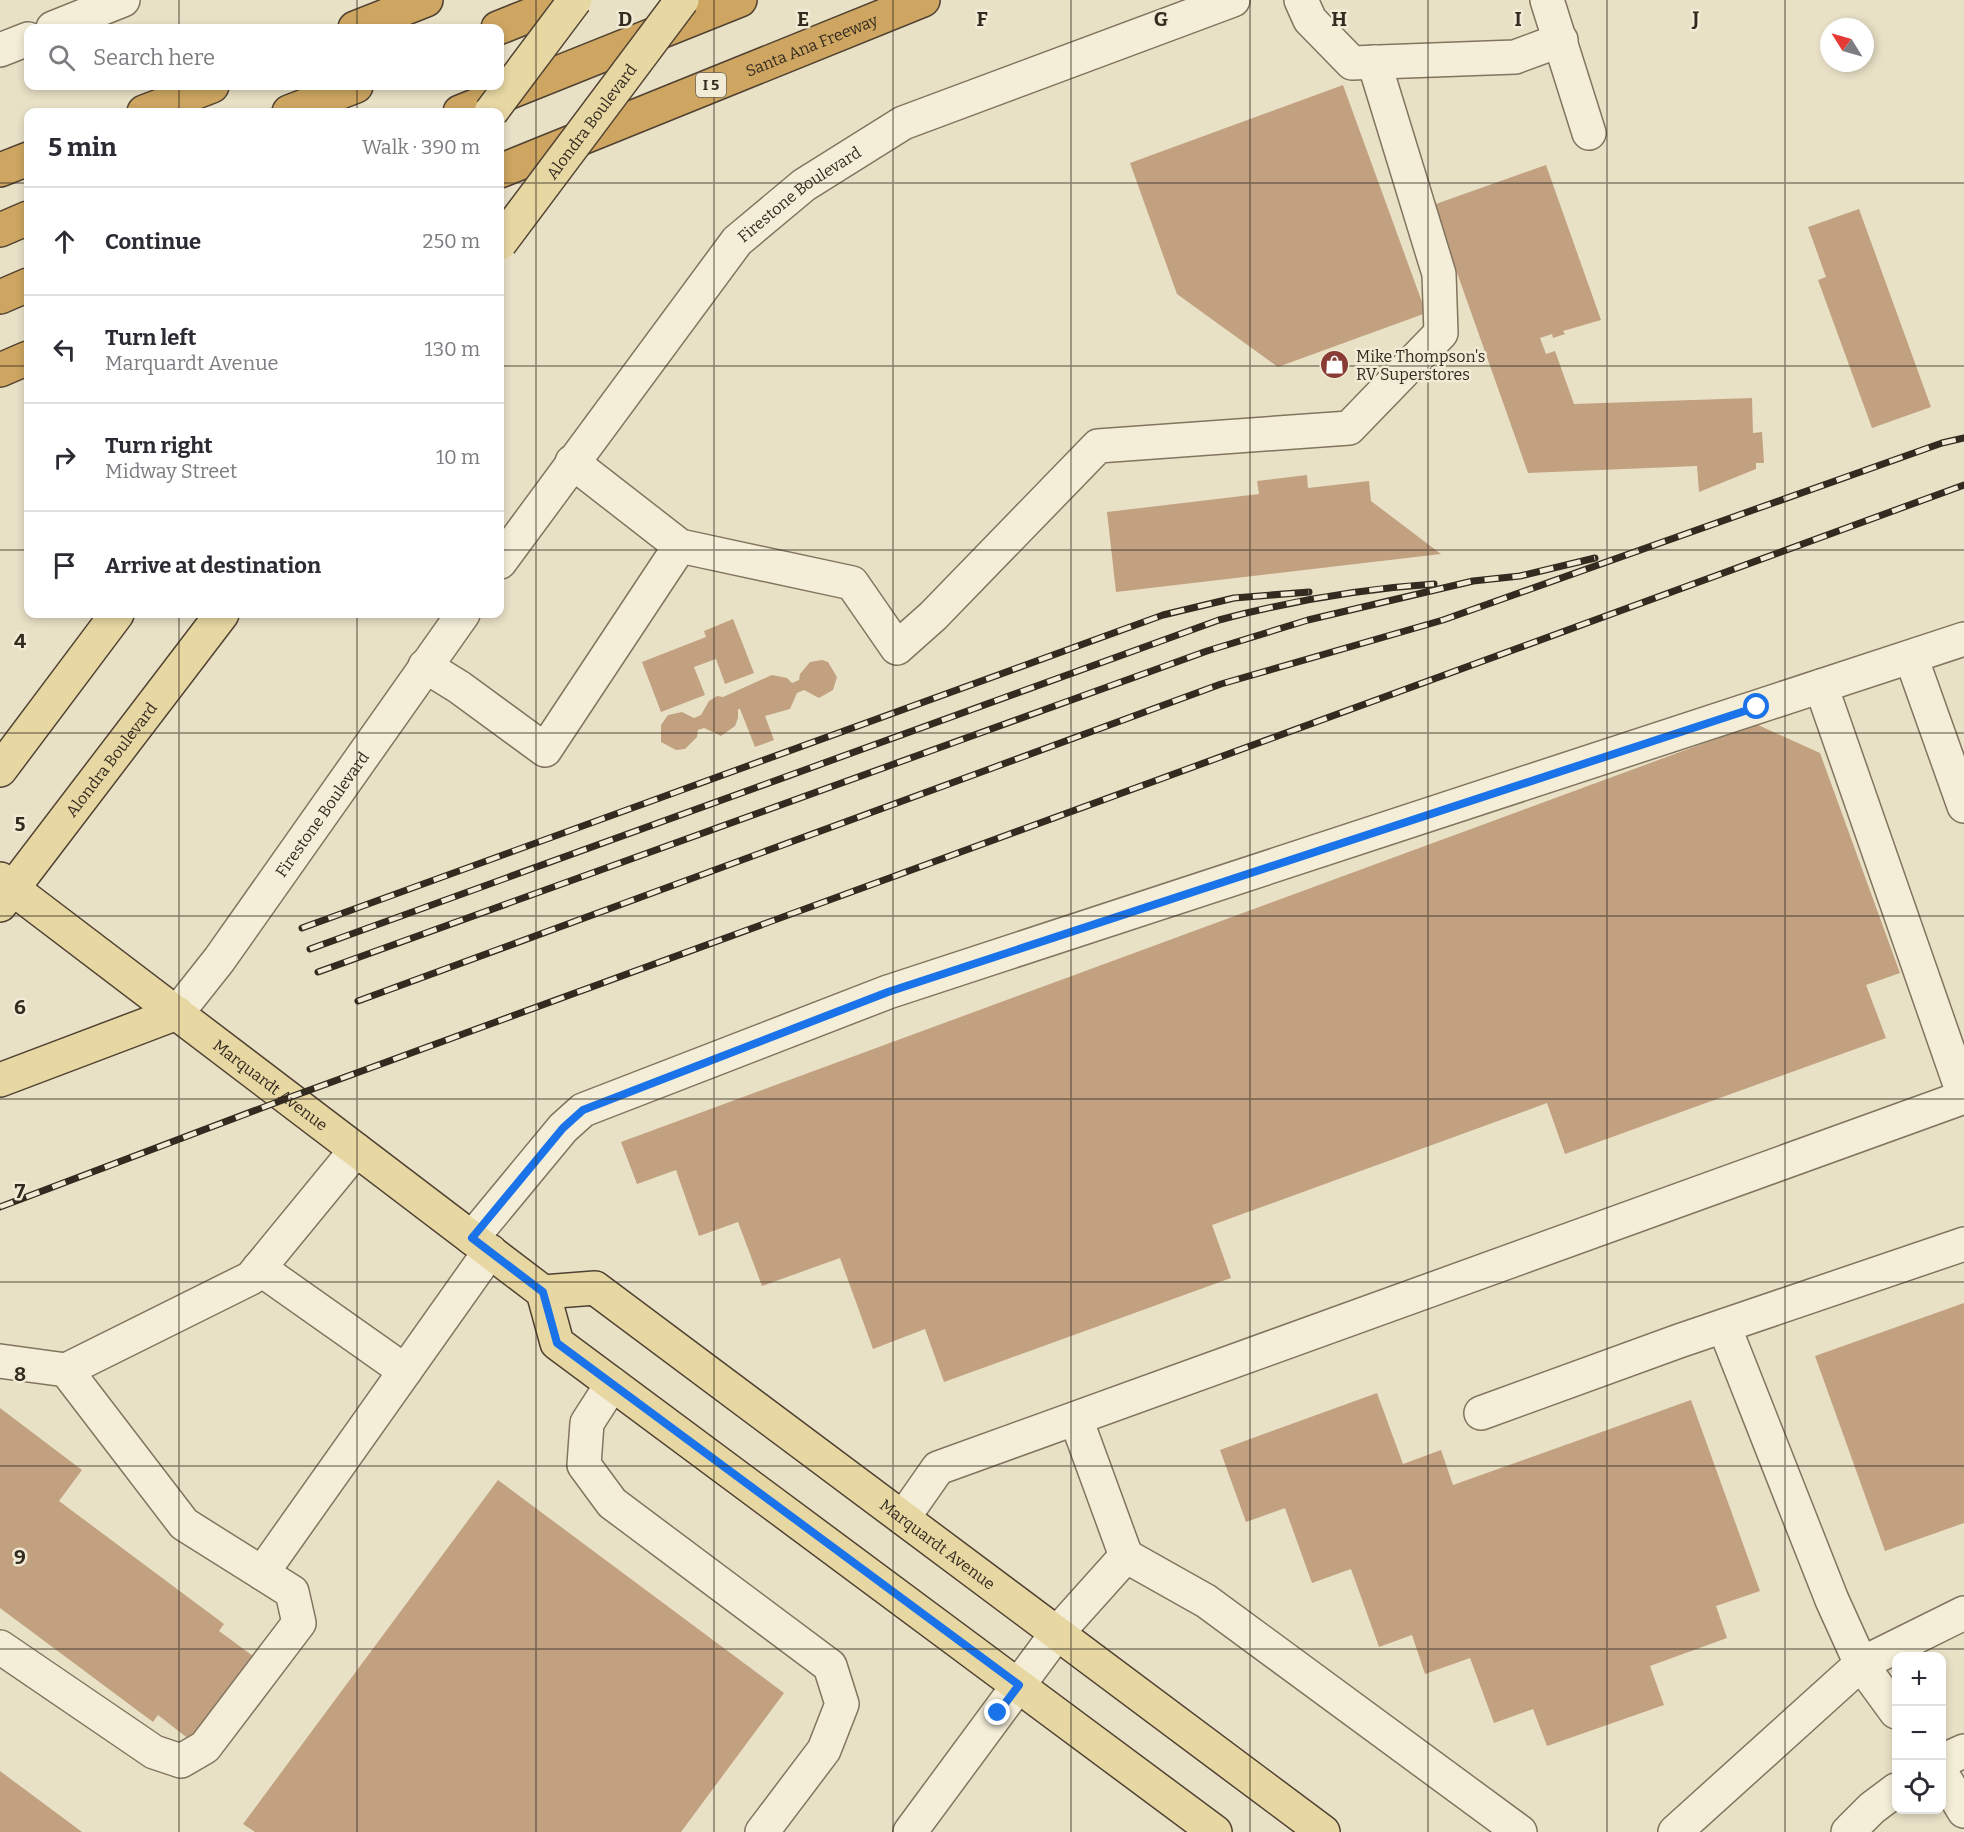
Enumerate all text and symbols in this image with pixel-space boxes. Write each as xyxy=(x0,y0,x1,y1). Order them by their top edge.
text: D xyxy=(618,7,632,31)
text: E xyxy=(797,7,809,31)
text: F xyxy=(976,7,988,31)
text: G xyxy=(1154,7,1168,31)
text: H xyxy=(1331,7,1347,31)
text: I xyxy=(1514,7,1522,31)
text: J xyxy=(1692,7,1700,31)
street label: Santa Ana Freeway xyxy=(743,10,881,81)
north arrow xyxy=(1820,18,1874,72)
search box xyxy=(24,24,504,90)
icon: search xyxy=(45,41,78,74)
text: Search here xyxy=(93,44,215,71)
street label: Alondra Boulevard xyxy=(542,60,641,183)
road number: I 5 xyxy=(696,73,726,97)
text: 5 min xyxy=(48,132,117,163)
text: Walk · 390 m xyxy=(362,135,480,159)
street label: Firestone Boulevard xyxy=(734,143,865,246)
icon: ahead xyxy=(48,225,81,258)
text: Continue xyxy=(105,228,201,255)
text: 250 m xyxy=(423,229,480,253)
text: Turn left xyxy=(105,324,197,351)
icon: left xyxy=(48,333,81,366)
text: 130 m xyxy=(425,337,480,361)
place label: Mike Thompson's RV Superstores xyxy=(1356,347,1485,384)
shop icon: Mike Thompson's RV Superstores xyxy=(1319,349,1351,381)
text: Marquardt Avenue xyxy=(105,351,279,375)
text: Turn right xyxy=(105,432,213,459)
icon: right xyxy=(48,441,81,474)
text: 10 m xyxy=(436,445,480,469)
text: Midway Street xyxy=(105,459,237,483)
icon: arrive xyxy=(48,549,81,582)
text: Arrive at destination xyxy=(105,552,321,579)
text: 4 xyxy=(14,629,26,653)
route start xyxy=(1743,693,1769,719)
street label: Alondra Boulevard xyxy=(62,699,161,821)
street label: Firestone Boulevard xyxy=(272,748,373,881)
text: 5 xyxy=(15,812,26,836)
text: 6 xyxy=(14,995,26,1019)
street label: Marquardt Avenue xyxy=(209,1036,331,1135)
text: 7 xyxy=(15,1179,26,1203)
text: 8 xyxy=(14,1362,26,1386)
street label: Marquardt Avenue xyxy=(876,1495,999,1594)
text: 9 xyxy=(14,1545,26,1569)
map controls xyxy=(1892,1652,1946,1814)
button: + xyxy=(1892,1652,1946,1706)
route end xyxy=(984,1699,1010,1725)
button: − xyxy=(1892,1706,1946,1760)
button: locate xyxy=(1892,1760,1946,1814)

